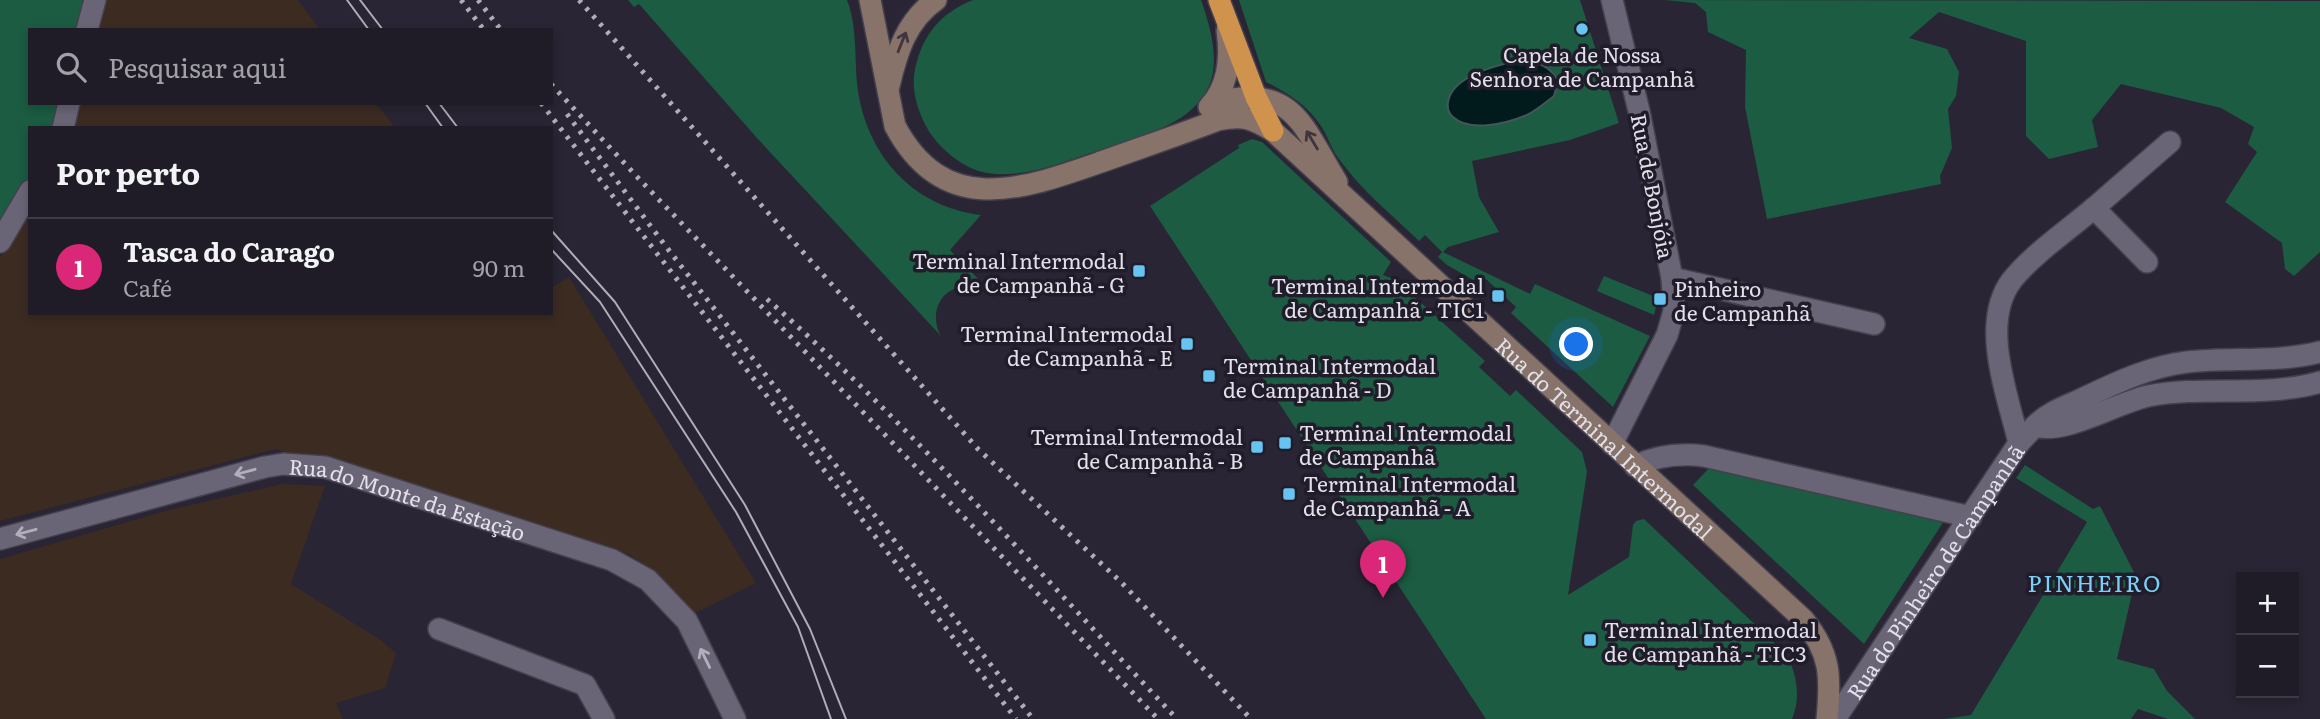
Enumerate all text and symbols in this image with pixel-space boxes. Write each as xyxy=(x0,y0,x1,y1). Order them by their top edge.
marker: Capela de Nossa Senhora de Campanhã xyxy=(1574,21,1590,37)
search box xyxy=(28,28,553,105)
one-way arrow xyxy=(896,32,909,53)
place label: Capela de Nossa Senhora de Campanhã xyxy=(1469,38,1695,93)
text: Pesquisar aqui xyxy=(108,47,286,86)
icon: search xyxy=(52,48,90,86)
street label: Rua de Bonjóia xyxy=(1625,111,1683,262)
one-way arrow xyxy=(1305,131,1319,151)
text: Por perto xyxy=(56,150,200,194)
text: Tasca do Carago xyxy=(123,231,335,270)
place label: Terminal Intermodal de Campanhã - G xyxy=(912,244,1125,299)
text: 1 xyxy=(74,250,84,284)
text: 90 m xyxy=(473,250,525,284)
marker: Terminal Intermodal de Campanhã - G xyxy=(1131,263,1147,279)
place label: Terminal Intermodal de Campanhã - TIC1 xyxy=(1271,269,1484,324)
text: Café xyxy=(123,270,172,304)
place label: Pinheiro de Campanhã xyxy=(1674,272,1811,327)
marker: Terminal Intermodal de Campanhã - TIC1 xyxy=(1490,288,1506,304)
marker: Pinheiro de Campanhã xyxy=(1652,291,1668,307)
place label: Terminal Intermodal de Campanhã - E xyxy=(960,317,1173,372)
your location xyxy=(1559,327,1593,361)
street label: Rua do Terminal Intermodal xyxy=(1490,329,1721,545)
marker: Terminal Intermodal de Campanhã - E xyxy=(1179,336,1195,352)
place label: Terminal Intermodal de Campanhã - D xyxy=(1223,349,1436,404)
marker: Terminal Intermodal de Campanhã - D xyxy=(1201,368,1217,384)
place label: Terminal Intermodal de Campanhã xyxy=(1299,416,1512,471)
place label: Terminal Intermodal de Campanhã - B xyxy=(1030,420,1243,475)
marker: Terminal Intermodal de Campanhã xyxy=(1277,435,1293,451)
street label: Rua do Pinheiro de Campanhã xyxy=(1837,437,2030,705)
marker: Terminal Intermodal de Campanhã - B xyxy=(1249,439,1265,455)
street label: Rua do Monte da Estação xyxy=(288,449,530,547)
one-way arrow xyxy=(234,467,256,480)
place label: Terminal Intermodal de Campanhã - A xyxy=(1303,467,1516,522)
marker: Terminal Intermodal de Campanhã - A xyxy=(1281,486,1297,502)
one-way arrow xyxy=(15,526,38,539)
pin: 1 xyxy=(1360,540,1406,598)
district label: PINHEIRO xyxy=(2027,565,2163,599)
map controls xyxy=(2236,572,2299,698)
button: + xyxy=(2236,572,2299,635)
place label: Terminal Intermodal de Campanhã - TIC3 xyxy=(1604,613,1817,668)
marker: Terminal Intermodal de Campanhã - TIC3 xyxy=(1582,632,1598,648)
button: − xyxy=(2236,635,2299,698)
one-way arrow xyxy=(698,648,711,669)

